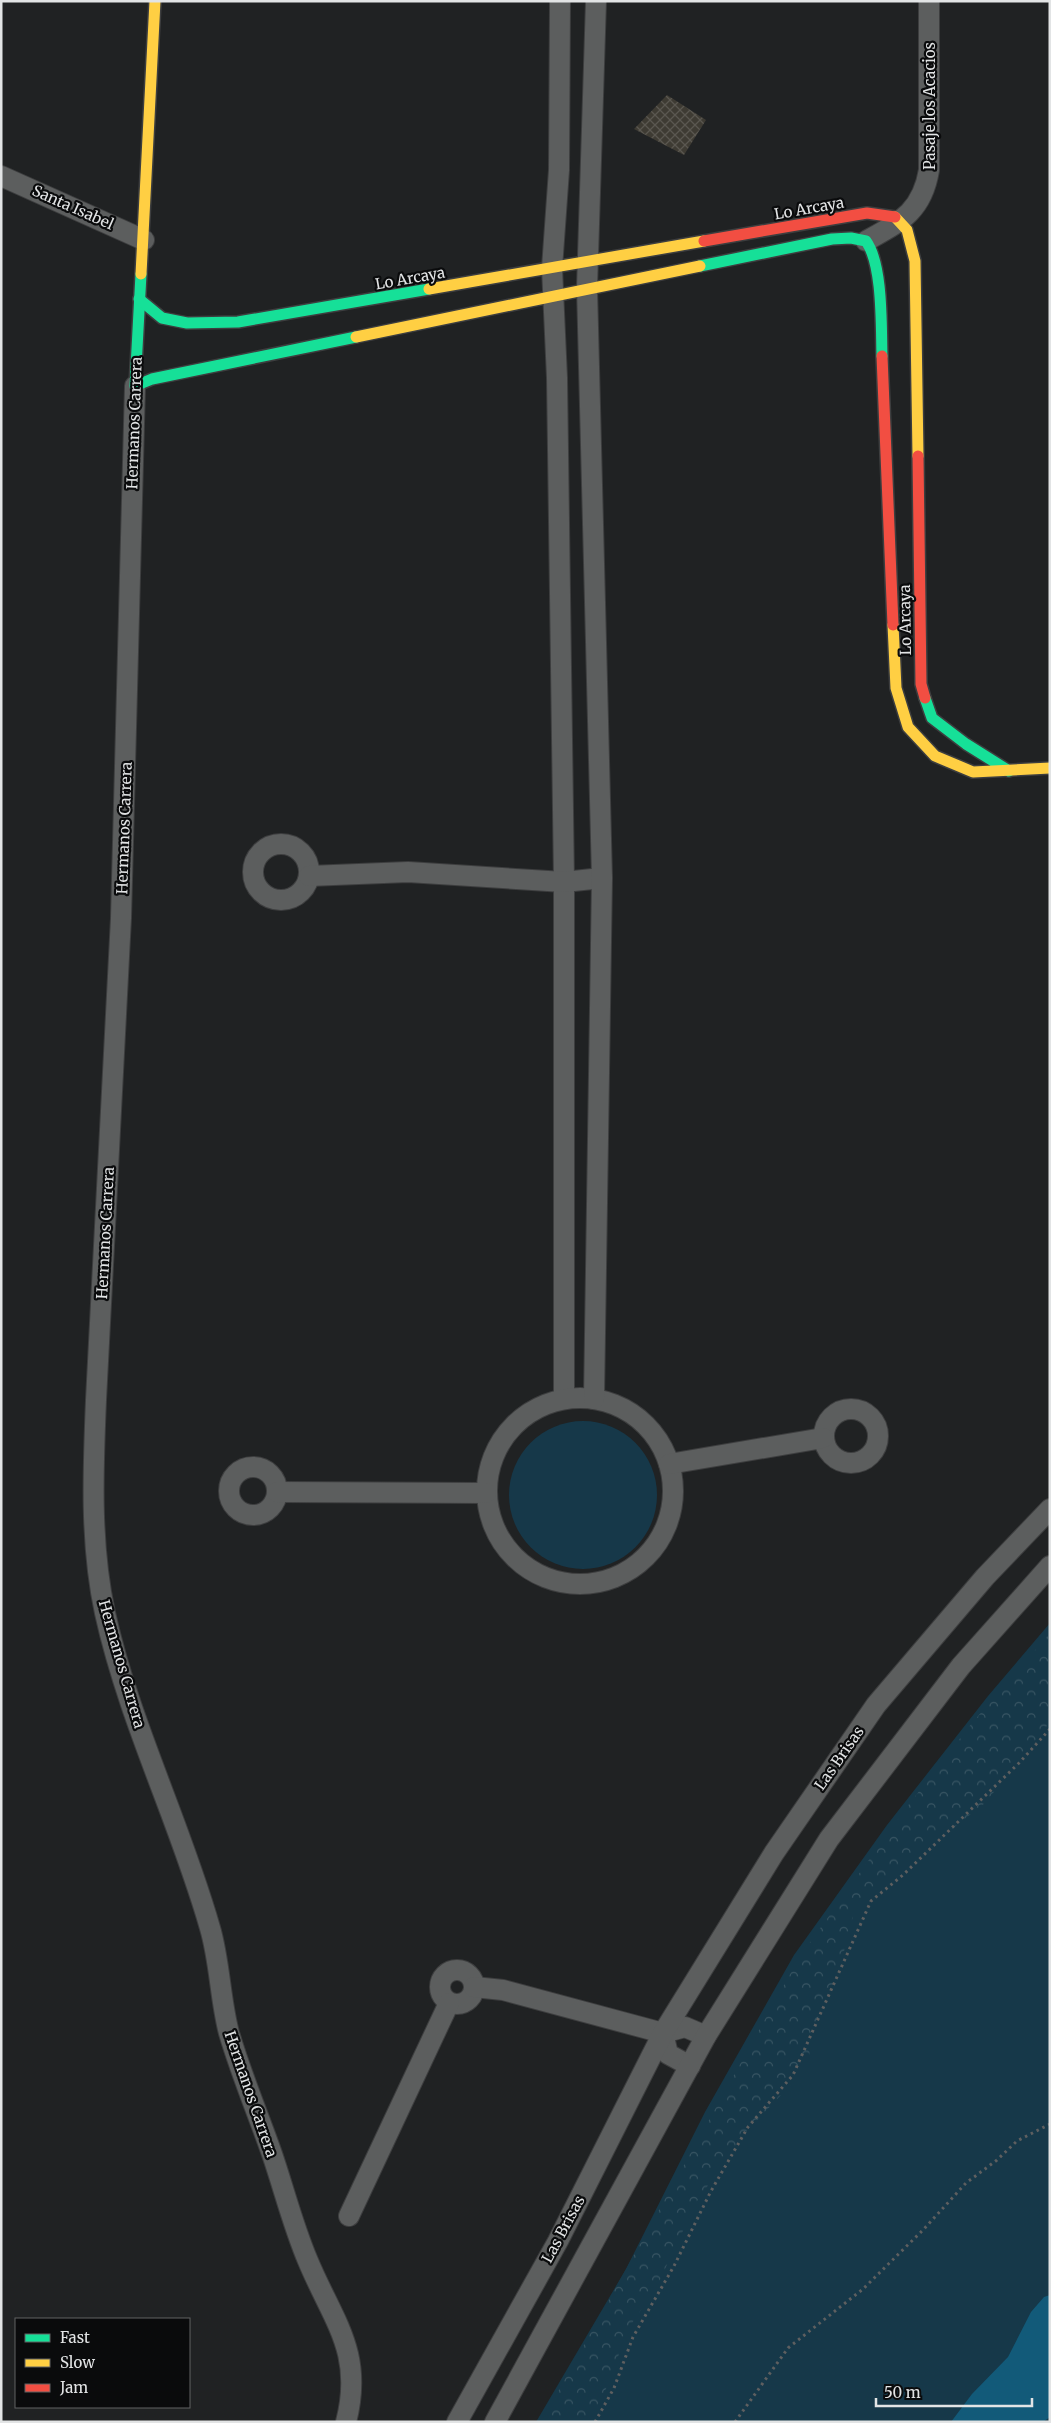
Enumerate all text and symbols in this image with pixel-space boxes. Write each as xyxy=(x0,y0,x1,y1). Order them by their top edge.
street label: Pasaje los Acacios xyxy=(920,42,939,170)
street label: Santa Isabel xyxy=(29,181,117,234)
street label: Lo Arcaya xyxy=(773,193,845,223)
street label: Lo Arcaya xyxy=(374,263,446,293)
street label: Hermanos Carrera xyxy=(122,356,146,490)
street label: Lo Arcaya xyxy=(895,584,915,656)
street label: Hermanos Carrera xyxy=(112,761,136,895)
street label: Hermanos Carrera xyxy=(92,1166,118,1300)
street label: Hermanos Carrera xyxy=(95,1598,149,1730)
street label: Las Brisas xyxy=(810,1722,868,1794)
street label: Hermanos Carrera xyxy=(220,2028,282,2160)
street label: Las Brisas xyxy=(537,2192,589,2266)
legend xyxy=(15,2318,190,2408)
text: Fast xyxy=(60,2328,90,2347)
text: Slow xyxy=(60,2353,95,2372)
scale bar xyxy=(876,2376,1032,2408)
text: Jam xyxy=(59,2378,88,2397)
text: 50 m xyxy=(884,2383,921,2402)

